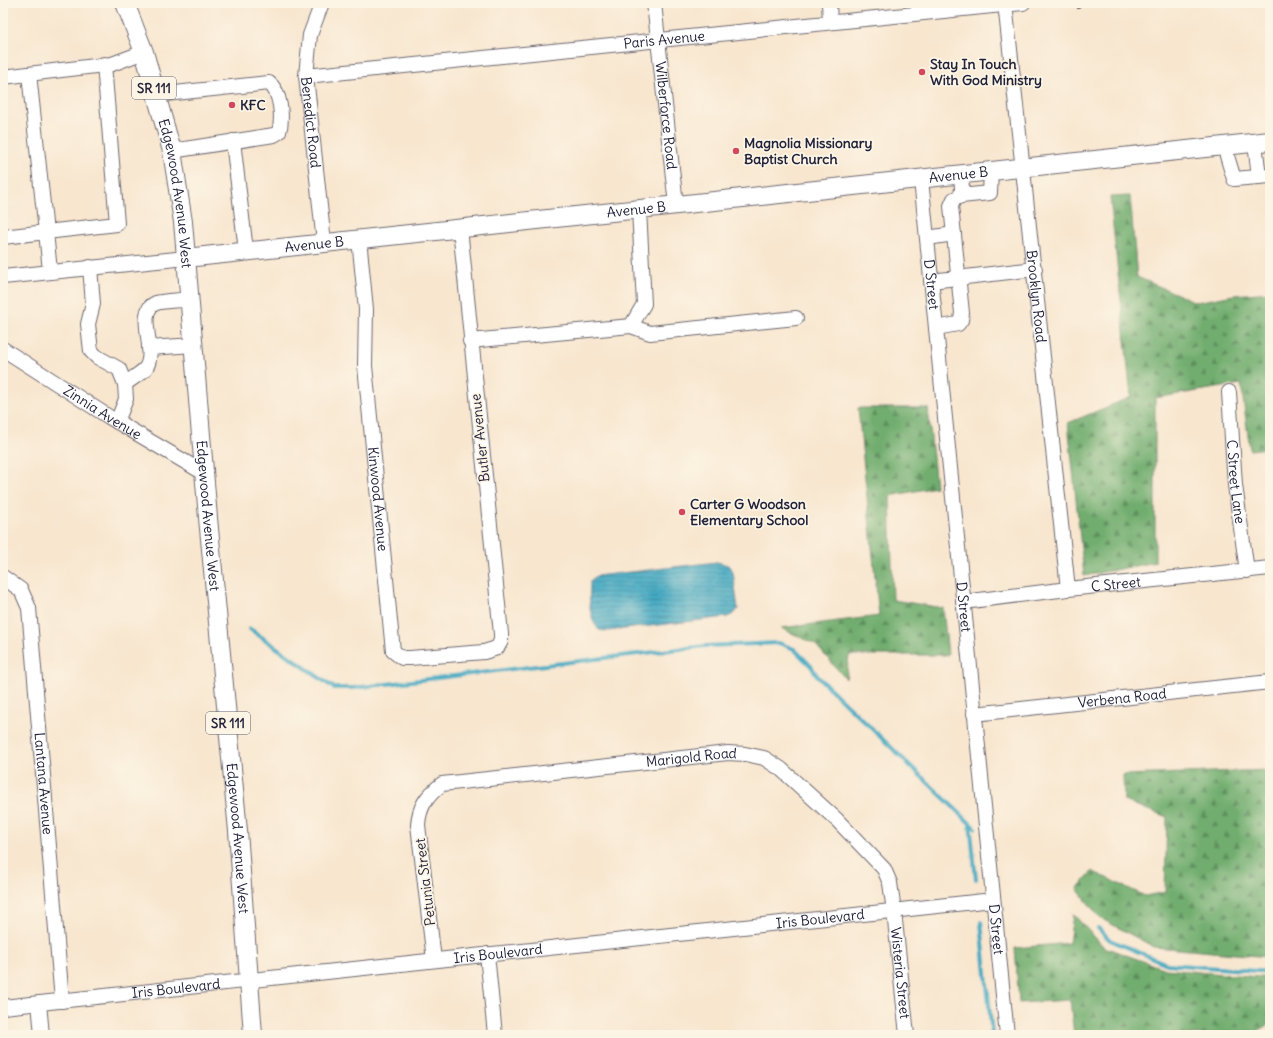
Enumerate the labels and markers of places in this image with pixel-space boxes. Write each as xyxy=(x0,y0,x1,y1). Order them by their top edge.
place label: Stay In Touch With God Ministry xyxy=(930,55,1042,89)
marker: Stay In Touch With God Ministry xyxy=(917,67,927,77)
place label: KFC xyxy=(240,96,266,114)
marker: KFC xyxy=(227,100,237,110)
place label: Magnolia Missionary Baptist Church xyxy=(744,134,873,168)
marker: Magnolia Missionary Baptist Church xyxy=(731,146,741,156)
place label: Carter G Woodson Elementary School xyxy=(690,495,808,529)
marker: Carter G Woodson Elementary School xyxy=(677,507,687,517)

